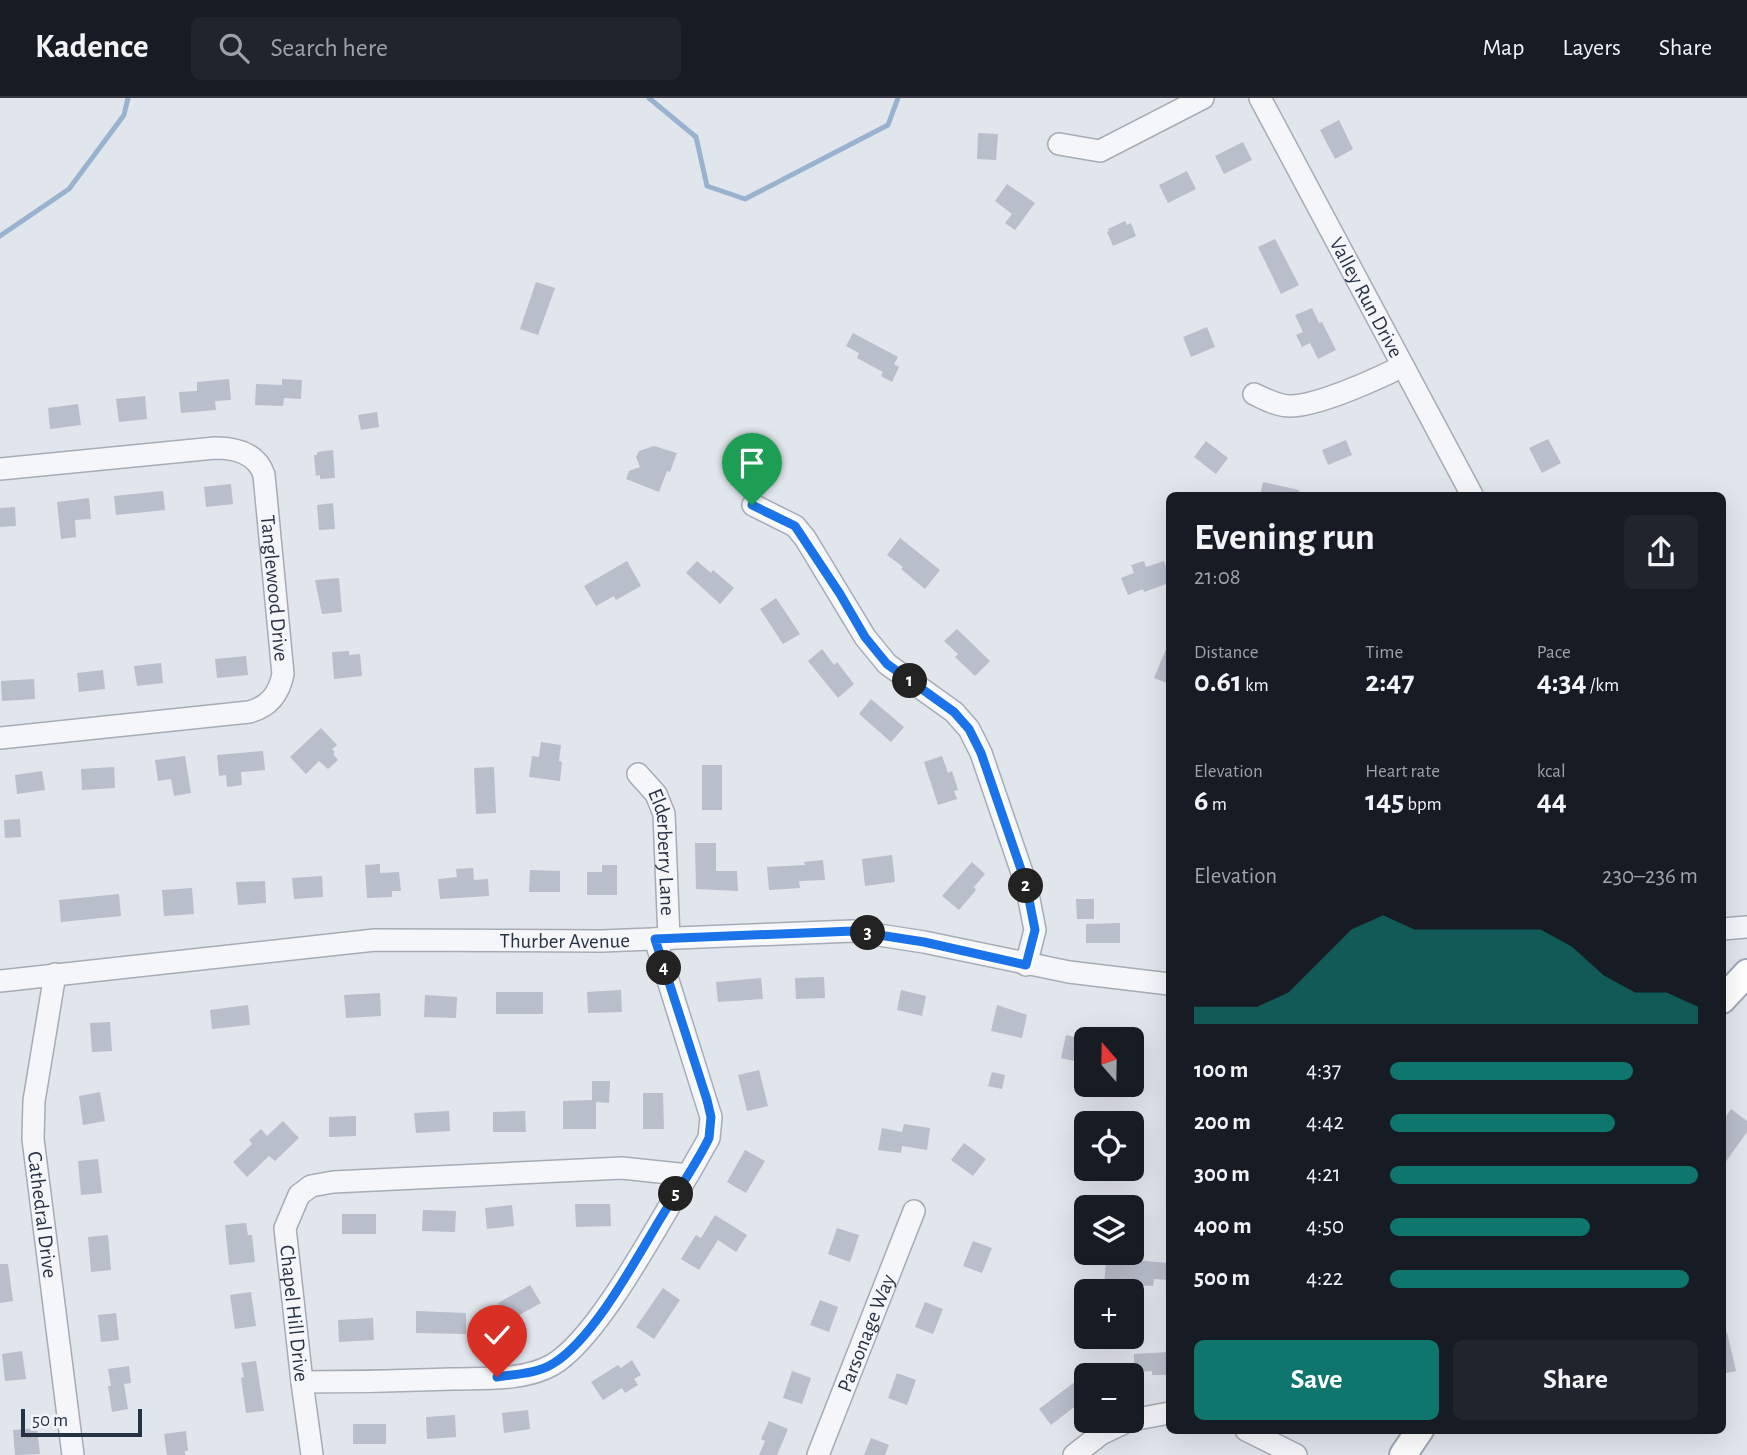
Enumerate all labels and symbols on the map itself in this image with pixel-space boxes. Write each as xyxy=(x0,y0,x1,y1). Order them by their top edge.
street label: Valley Run Drive xyxy=(1326,234,1407,361)
pin xyxy=(722,433,782,505)
street label: Tanglewood Drive xyxy=(257,514,292,662)
pin: 1 xyxy=(892,664,928,698)
street label: Elderberry Lane xyxy=(644,785,679,916)
pin: 2 xyxy=(1009,868,1044,904)
pin: 3 xyxy=(850,916,886,950)
street label: Thurber Avenue xyxy=(500,929,630,952)
pin: 4 xyxy=(646,950,682,986)
north arrow xyxy=(1074,1027,1144,1097)
street label: Cathedral Drive xyxy=(24,1150,61,1279)
pin: 5 xyxy=(658,1176,694,1212)
street label: Chapel Hill Drive xyxy=(276,1244,312,1383)
street label: Parsonage Way xyxy=(833,1271,899,1395)
pin xyxy=(467,1305,527,1377)
scale bar xyxy=(21,1406,142,1438)

